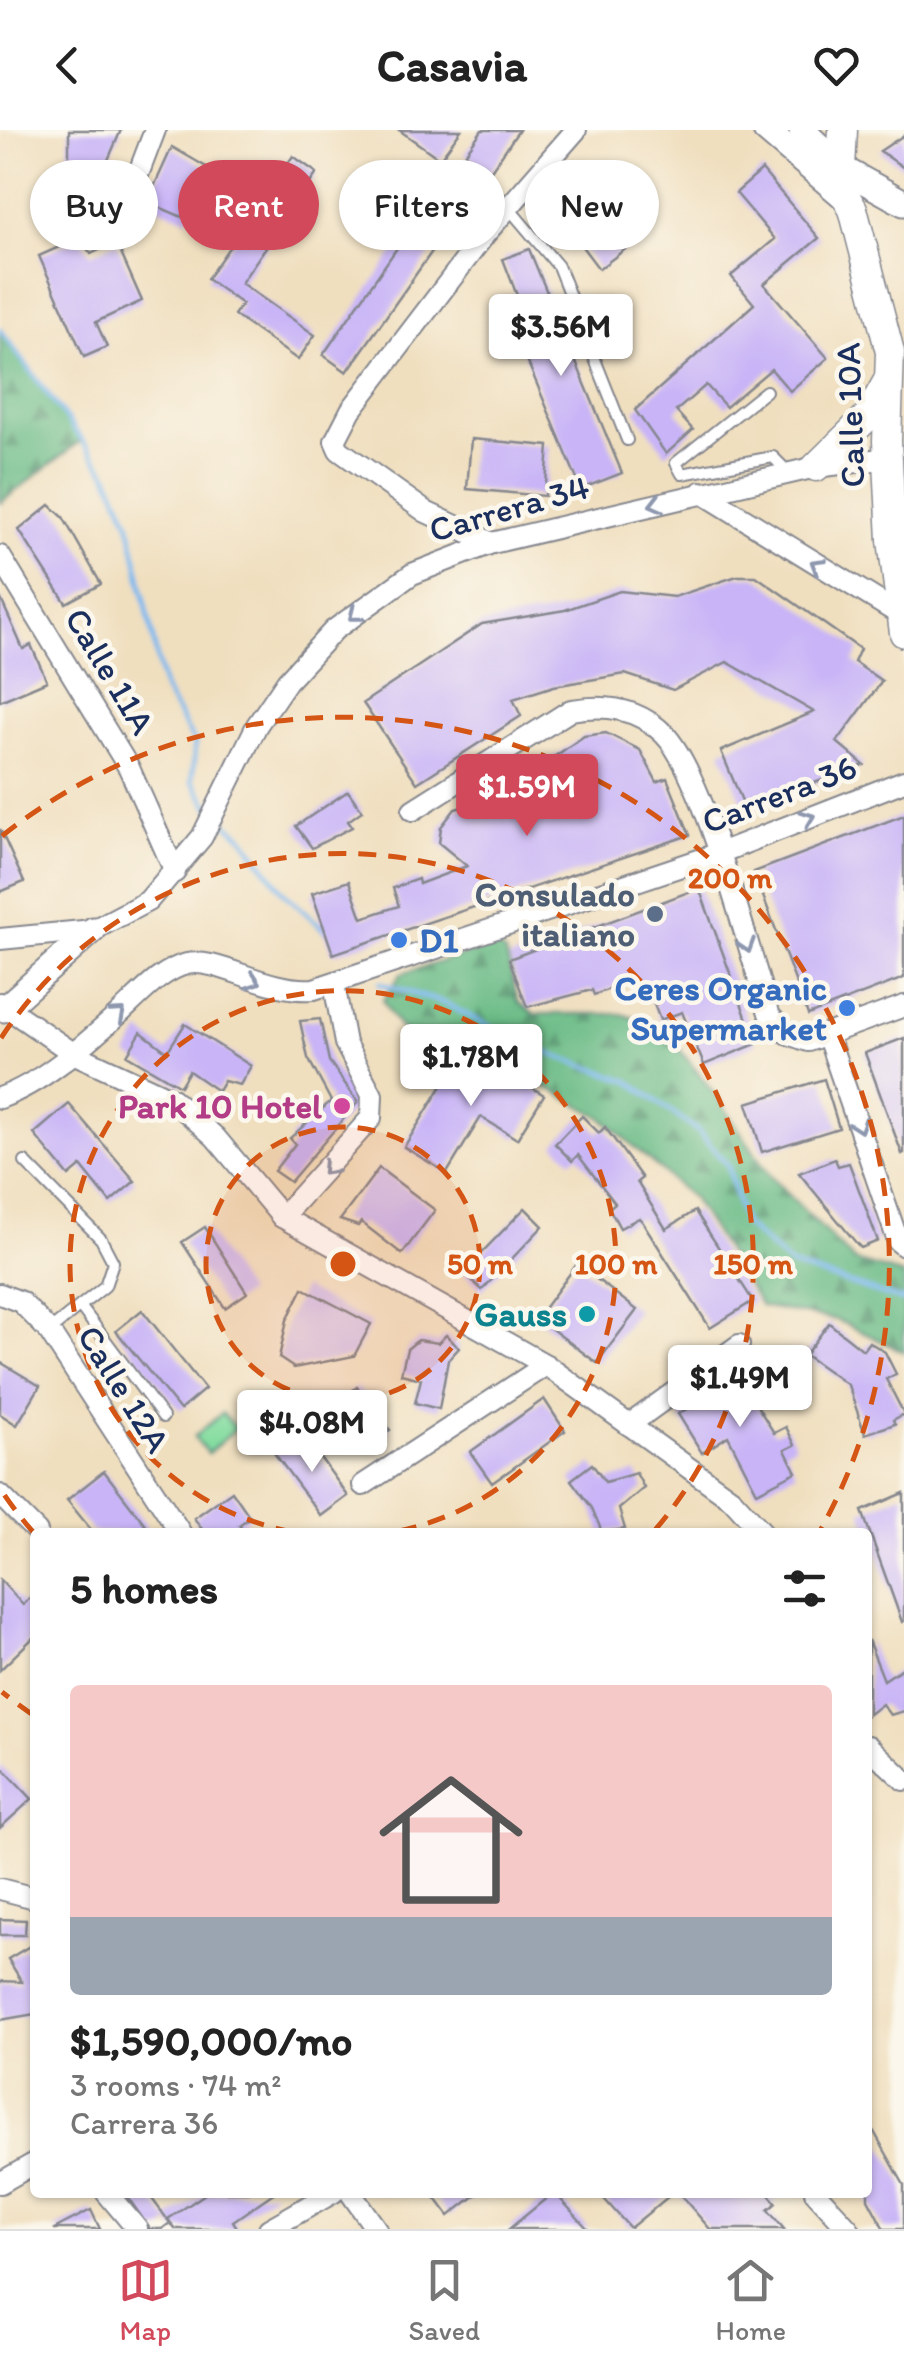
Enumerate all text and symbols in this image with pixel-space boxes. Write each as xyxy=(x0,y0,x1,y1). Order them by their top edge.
icon: back xyxy=(40,38,95,93)
text: Casavia xyxy=(377,38,527,92)
icon: heart xyxy=(809,38,864,93)
chip: Buy xyxy=(30,160,158,250)
chip: Rent xyxy=(178,160,319,250)
chip: Filters xyxy=(339,160,505,250)
chip: New xyxy=(525,160,659,250)
pin: $3.56M xyxy=(480,294,642,379)
text: $3.56M xyxy=(511,307,611,345)
street label: Calle 10A xyxy=(826,342,874,488)
street label: Carrera 34 xyxy=(424,465,594,551)
one-way arrow xyxy=(648,492,665,513)
one-way arrow xyxy=(810,558,828,577)
street label: Calle 11A xyxy=(56,600,164,742)
one-way arrow xyxy=(348,603,366,620)
street label: Carrera 36 xyxy=(696,745,862,843)
pin: $1.59M xyxy=(446,754,608,839)
text: $1.59M xyxy=(478,767,576,805)
one-way arrow xyxy=(799,810,816,830)
text: 200 m xyxy=(688,859,773,896)
place label: Consulado italiano xyxy=(475,873,635,955)
marker: Consulado italiano xyxy=(644,903,666,925)
place label: D1 xyxy=(419,919,458,961)
marker: D1 xyxy=(388,929,410,951)
one-way arrow xyxy=(736,937,756,954)
place label: Ceres Organic Supermarket xyxy=(614,967,827,1049)
one-way arrow xyxy=(244,970,261,990)
marker: Ceres Organic Supermarket xyxy=(836,997,858,1019)
one-way arrow xyxy=(107,1008,126,1026)
pin: $1.78M xyxy=(390,1024,552,1109)
text: $1.78M xyxy=(422,1037,520,1075)
place label: Park 10 Hotel xyxy=(118,1085,322,1127)
marker: Park 10 Hotel xyxy=(331,1095,353,1117)
one-way arrow xyxy=(847,1117,867,1134)
one-way arrow xyxy=(322,1157,340,1175)
text: 50 m xyxy=(447,1245,514,1282)
text: 100 m xyxy=(575,1245,658,1282)
text: 150 m xyxy=(713,1245,794,1282)
centre of rings xyxy=(325,1246,361,1282)
place label: Gauss xyxy=(474,1293,567,1335)
marker: Gauss xyxy=(576,1303,598,1325)
street label: Calle 12A xyxy=(69,1318,179,1460)
pin: $1.49M xyxy=(659,1345,821,1430)
text: $1.49M xyxy=(690,1358,790,1396)
pin: $4.08M xyxy=(231,1390,393,1475)
text: $4.08M xyxy=(259,1403,365,1441)
icon: filters xyxy=(777,1561,832,1616)
text: 5 homes xyxy=(70,1563,218,1614)
icon: home xyxy=(361,1750,541,1930)
text: $1,590,000/mo xyxy=(70,2015,353,2066)
text: 3 rooms · 74 m² xyxy=(70,2066,281,2104)
text: Carrera 36 xyxy=(70,2104,218,2142)
tab: Map xyxy=(118,2253,173,2347)
tab: Saved xyxy=(408,2253,480,2347)
tab: Home xyxy=(716,2253,786,2347)

